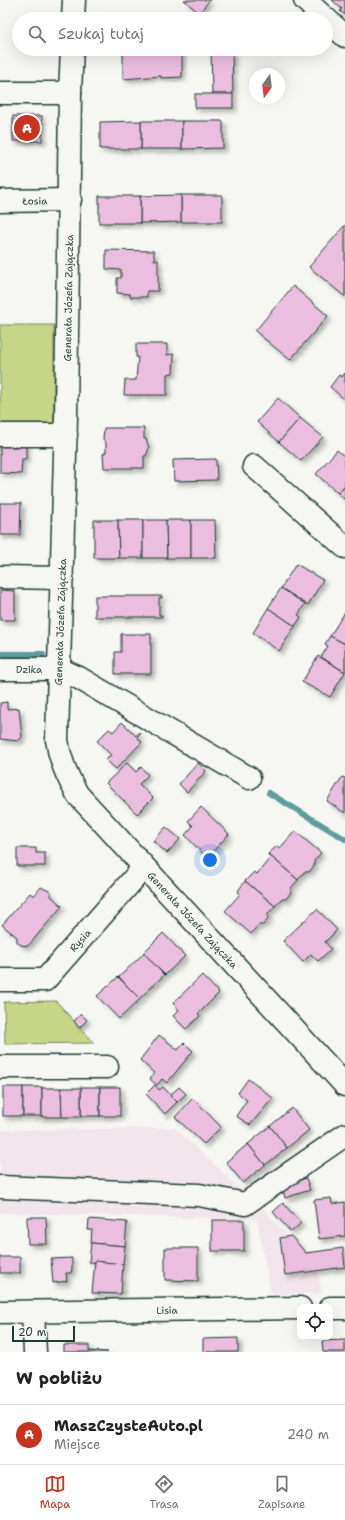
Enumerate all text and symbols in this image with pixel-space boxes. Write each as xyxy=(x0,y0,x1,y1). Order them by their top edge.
search box xyxy=(12,12,333,56)
icon: search xyxy=(26,23,48,45)
text: Szukaj tutaj xyxy=(58,24,144,44)
north arrow xyxy=(249,68,285,104)
pin: A xyxy=(14,113,40,143)
street label: Łosia xyxy=(21,194,48,208)
street label: Generała Józefa Zajączka xyxy=(61,234,76,362)
street label: Generała Józefa Zajączka xyxy=(52,558,69,686)
street label: Dzika xyxy=(16,663,43,676)
your location xyxy=(200,850,220,870)
street label: Generała Józefa Zajączka xyxy=(145,869,241,972)
street label: Rysia xyxy=(67,926,94,955)
street label: Lisia xyxy=(156,1304,179,1317)
map controls xyxy=(297,1304,333,1340)
button: locate xyxy=(297,1304,333,1340)
scale bar xyxy=(12,1324,75,1343)
text: 20 m xyxy=(18,1325,46,1340)
text: W pobliżu xyxy=(16,1367,102,1389)
text: MaszCzysteAuto.pl xyxy=(54,1416,203,1436)
text: A xyxy=(24,1426,34,1443)
text: 240 m xyxy=(287,1426,329,1443)
text: Miejsce xyxy=(54,1436,100,1453)
tab: Mapa xyxy=(40,1473,70,1512)
tab: Trasa xyxy=(149,1473,179,1512)
tab: Zapisane xyxy=(258,1473,305,1512)

